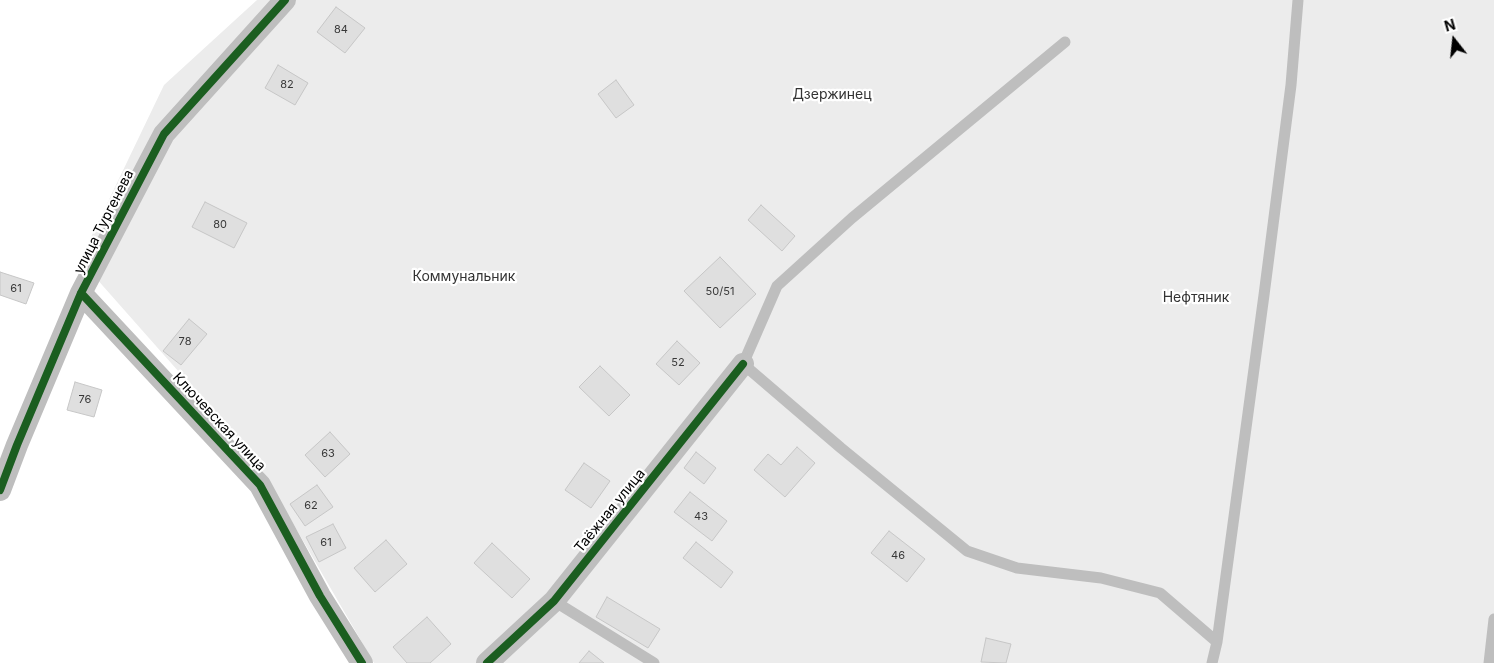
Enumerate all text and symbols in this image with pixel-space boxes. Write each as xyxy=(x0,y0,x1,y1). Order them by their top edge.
north arrow xyxy=(1429,15,1479,65)
text: N xyxy=(1442,15,1457,35)
house number: 84 xyxy=(334,23,348,37)
house number: 82 xyxy=(280,78,294,92)
park label: Дзержинец xyxy=(792,87,872,103)
street label: улица Тургенева xyxy=(71,167,137,277)
house number: 80 xyxy=(213,218,227,232)
park label: Коммунальник xyxy=(413,269,515,285)
house number: 61 xyxy=(10,282,22,296)
house number: 50/51 xyxy=(706,285,734,299)
park label: Нефтяник xyxy=(1163,290,1229,306)
house number: 78 xyxy=(179,335,191,349)
house number: 52 xyxy=(671,356,685,370)
street label: Ключевская улица xyxy=(169,369,269,475)
house number: 76 xyxy=(79,393,91,407)
house number: 63 xyxy=(321,447,335,461)
street label: Таёжная улица xyxy=(571,466,649,556)
house number: 62 xyxy=(304,499,318,513)
house number: 43 xyxy=(694,510,708,524)
house number: 61 xyxy=(320,536,332,550)
house number: 46 xyxy=(891,549,905,563)

